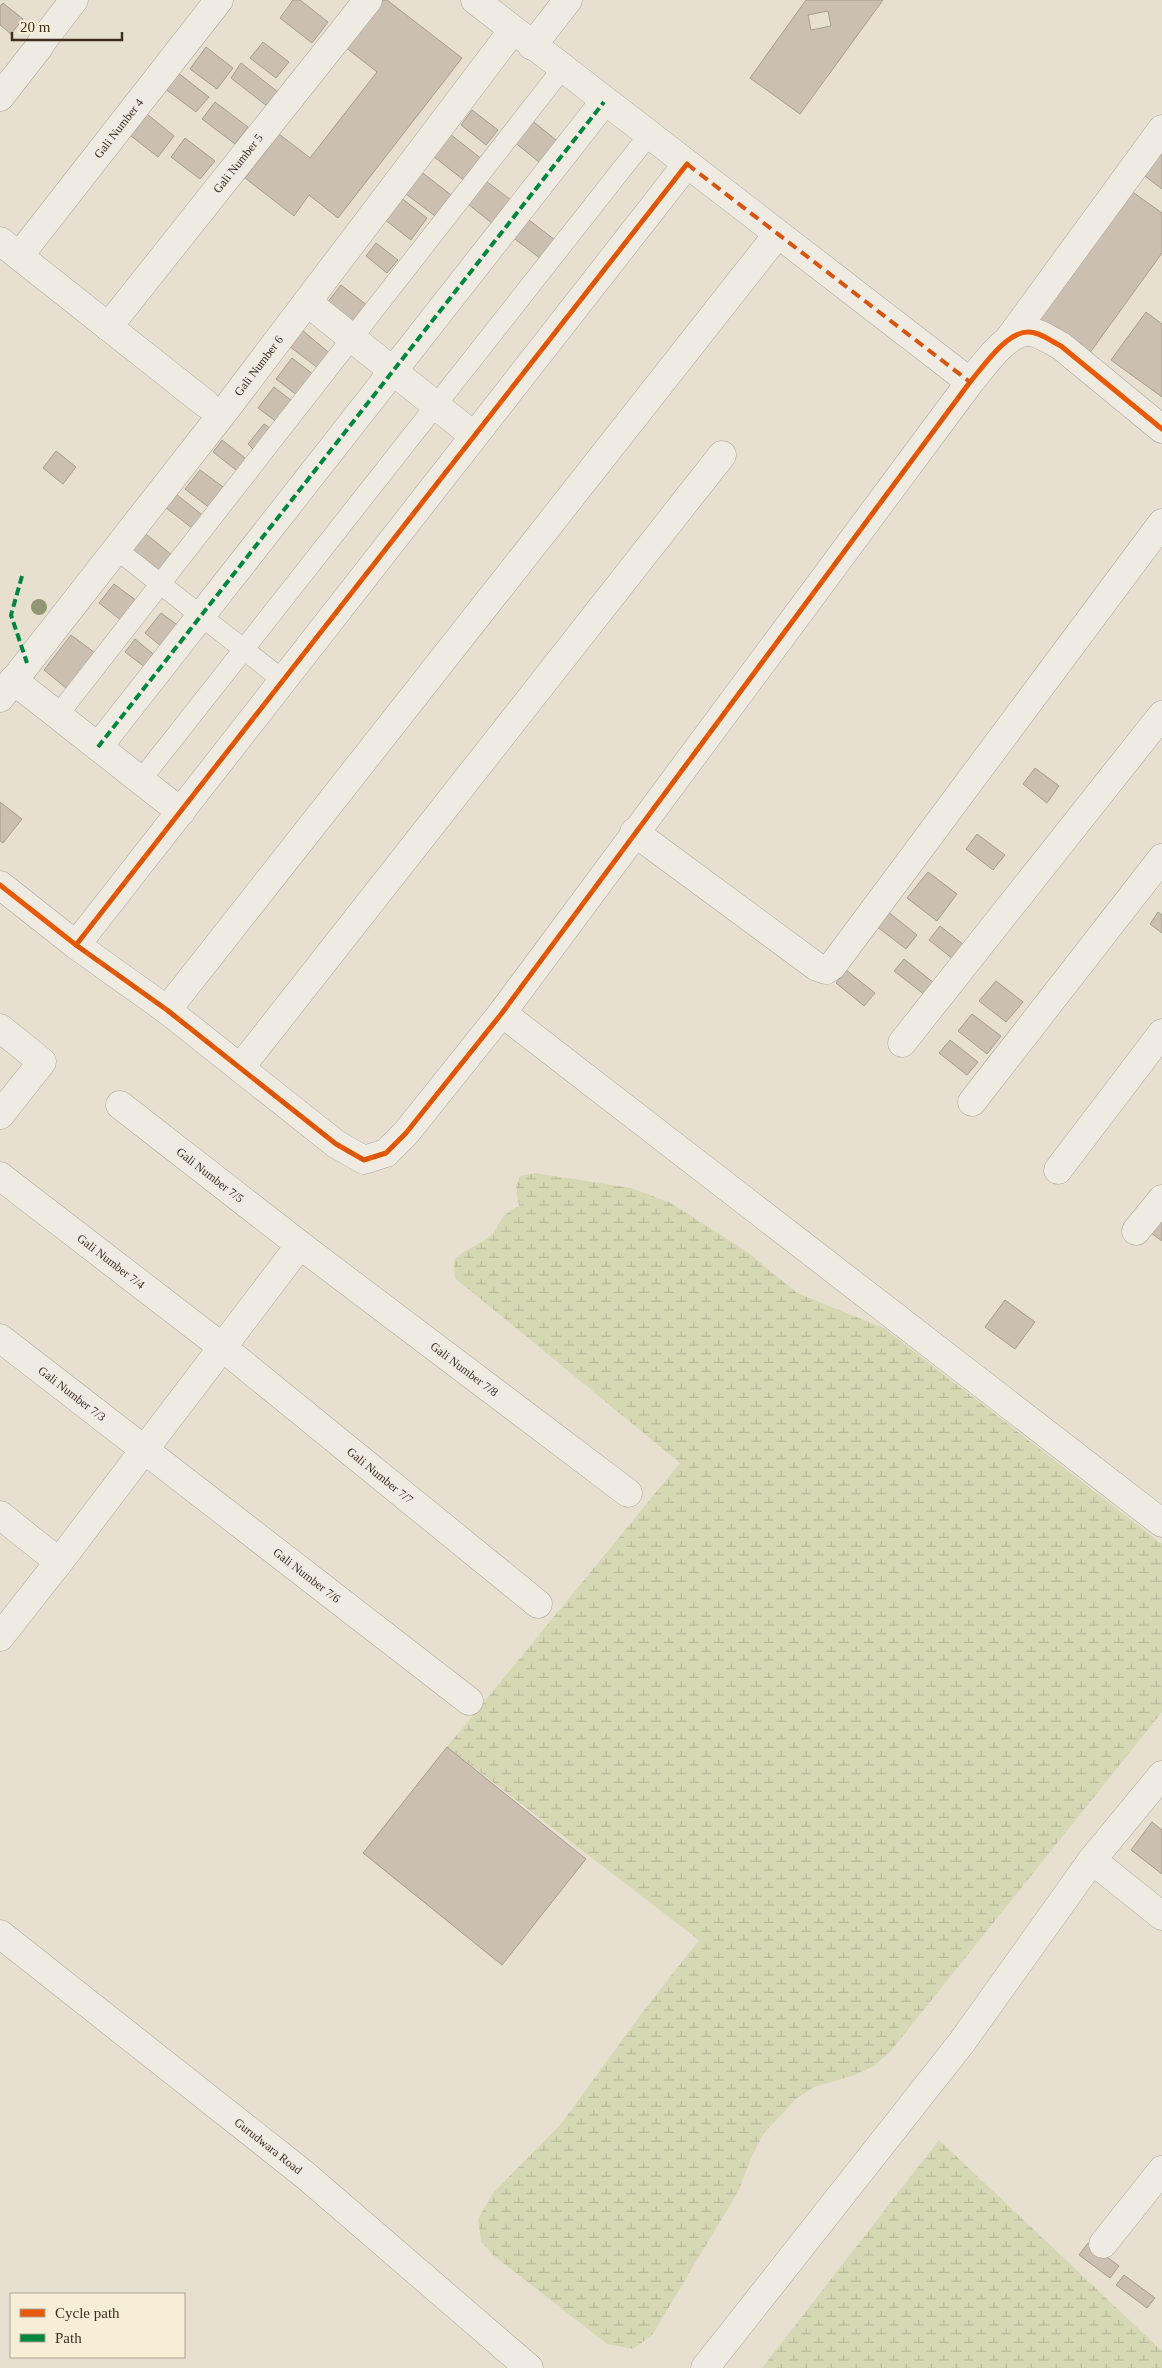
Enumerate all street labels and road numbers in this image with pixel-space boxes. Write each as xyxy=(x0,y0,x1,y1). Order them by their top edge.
street label: Gali Number 4 xyxy=(91,96,146,161)
street label: Gali Number 5 xyxy=(210,131,266,196)
street label: Gali Number 6 xyxy=(231,333,286,399)
street label: Gali Number 7/5 xyxy=(174,1144,246,1205)
street label: Gali Number 7/4 xyxy=(74,1231,147,1292)
street label: Gali Number 7/8 xyxy=(428,1339,501,1399)
street label: Gali Number 7/3 xyxy=(36,1363,108,1424)
street label: Gali Number 7/7 xyxy=(344,1444,416,1507)
street label: Gali Number 7/6 xyxy=(270,1545,343,1606)
street label: Gurudwara Road xyxy=(232,2115,305,2177)

